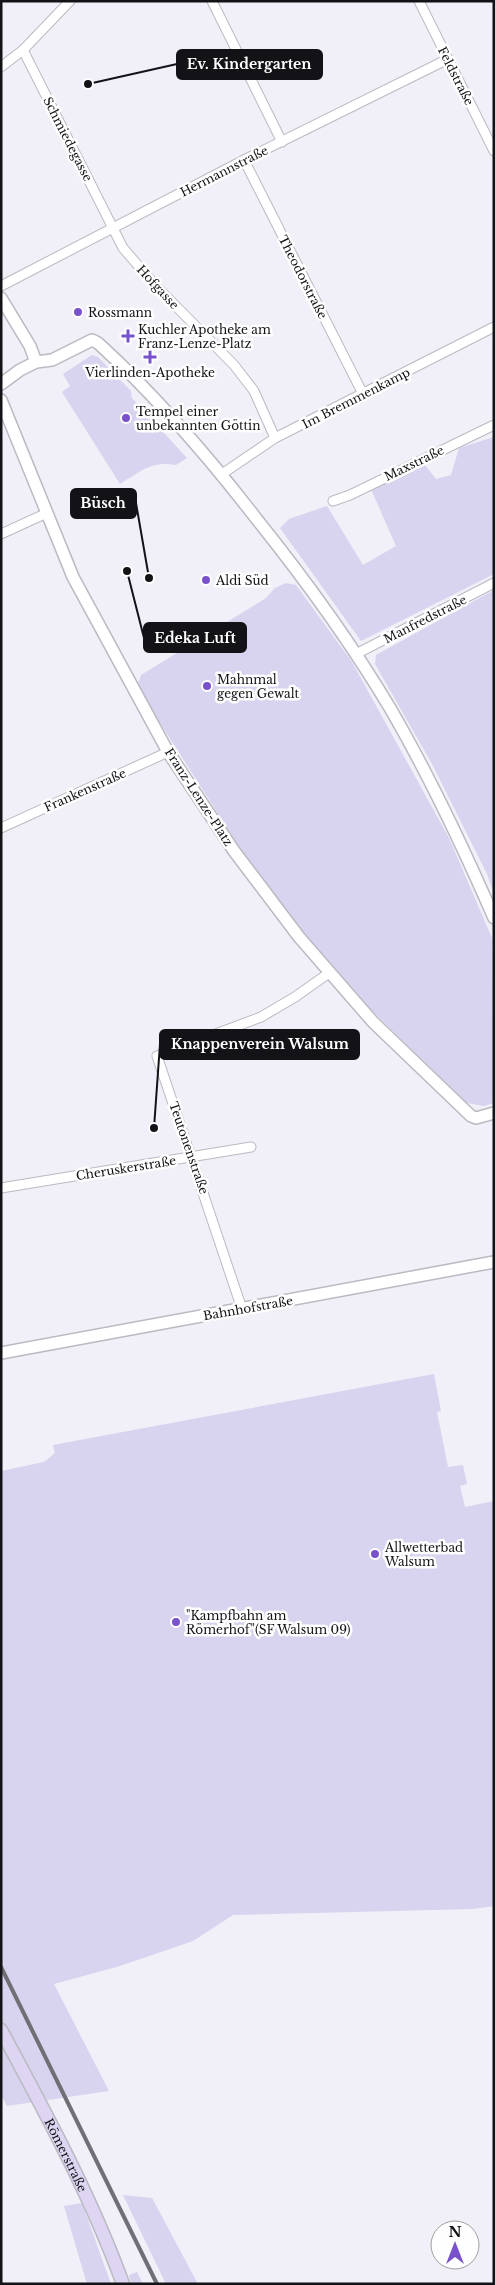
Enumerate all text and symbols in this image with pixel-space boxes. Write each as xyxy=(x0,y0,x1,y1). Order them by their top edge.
street label: Feldstraße xyxy=(435,44,477,108)
callout: Ev. Kindergarten xyxy=(177,50,322,79)
text: Ev. Kindergarten xyxy=(187,55,311,73)
street label: Schmiedegasse xyxy=(40,94,96,184)
street label: Hermannstraße xyxy=(177,142,271,200)
street label: Theodorstraße xyxy=(275,233,331,321)
street label: Hofgasse xyxy=(134,262,182,312)
place label: Rossmann xyxy=(88,305,152,320)
marker: Rossmann xyxy=(72,306,84,318)
place label: Kuchler Apotheke am Franz-Lenze-Platz xyxy=(138,322,271,351)
marker: Kuchler Apotheke am Franz-Lenze-Platz xyxy=(122,330,134,342)
marker: Vierlinden-Apotheke xyxy=(144,351,156,363)
street label: Im Bremmenkamp xyxy=(300,364,412,432)
place label: Vierlinden-Apotheke xyxy=(84,365,215,380)
place label: Tempel einer unbekannten Göttin xyxy=(136,404,260,433)
marker: Tempel einer unbekannten Göttin xyxy=(120,412,132,424)
street label: Maxstraße xyxy=(382,442,446,484)
callout: Büsch xyxy=(71,489,136,518)
text: Büsch xyxy=(80,494,126,512)
place label: Aldi Süd xyxy=(215,573,269,588)
marker: Aldi Süd xyxy=(200,574,212,586)
street label: Manfredstraße xyxy=(381,592,469,646)
callout: Edeka Luft xyxy=(144,623,246,652)
text: Edeka Luft xyxy=(154,629,236,647)
place label: Mahnmal gegen Gewalt xyxy=(217,672,300,701)
marker: Mahnmal gegen Gewalt xyxy=(201,680,213,692)
street label: Franz-Lenze-Platz xyxy=(162,745,236,849)
street label: Frankenstraße xyxy=(42,765,128,815)
callout: Knappenverein Walsum xyxy=(160,1030,359,1059)
text: Knappenverein Walsum xyxy=(171,1035,350,1053)
street label: Teutonenstraße xyxy=(166,1100,212,1196)
street label: Cheruskerstraße xyxy=(75,1153,177,1183)
street label: Bahnhofstraße xyxy=(202,1293,294,1323)
place label: Allwetterbad Walsum xyxy=(384,1540,463,1569)
marker: Allwetterbad Walsum xyxy=(369,1548,381,1560)
place label: "Kampfbahn am Römerhof"(SF Walsum 09) xyxy=(186,1608,351,1637)
marker: "Kampfbahn am Römerhof"(SF Walsum 09) xyxy=(170,1616,182,1628)
street label: Römerstraße xyxy=(42,2116,91,2194)
north arrow xyxy=(430,2220,480,2270)
text: N xyxy=(448,2223,462,2241)

